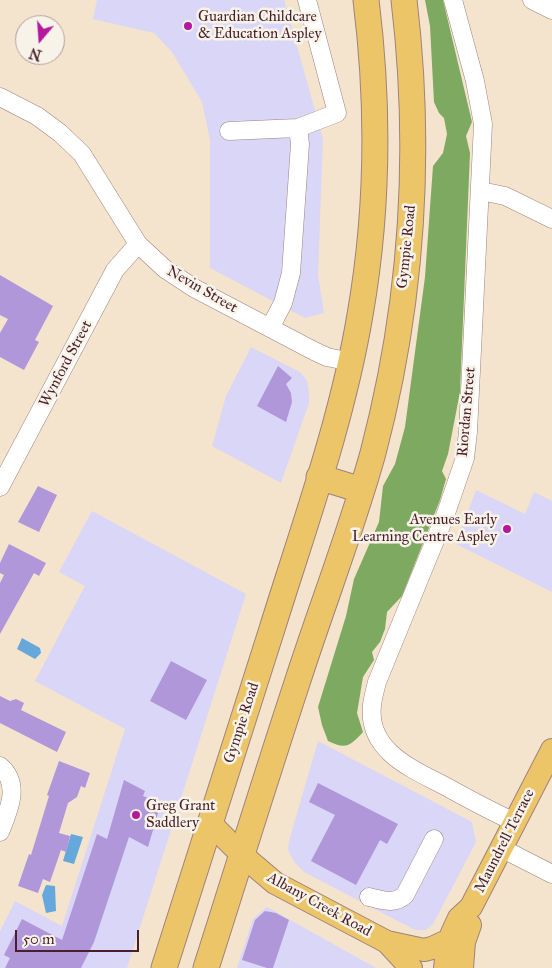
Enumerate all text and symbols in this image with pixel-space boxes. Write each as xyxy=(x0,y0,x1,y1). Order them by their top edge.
place label: Guardian Childcare & Education Aspley xyxy=(198,8,321,43)
north arrow xyxy=(15,15,65,65)
marker: Guardian Childcare & Education Aspley xyxy=(182,20,194,32)
text: N xyxy=(27,44,44,64)
street label: Gympie Road xyxy=(394,204,420,290)
street label: Nevin Street xyxy=(163,263,241,317)
street label: Wynford Street xyxy=(36,318,96,410)
street label: Riordan Street xyxy=(454,366,480,458)
place label: Avenues Early Learning Centre Aspley xyxy=(352,511,497,546)
marker: Avenues Early Learning Centre Aspley xyxy=(501,523,513,535)
street label: Gympie Road xyxy=(221,680,263,766)
street label: Maundrell Terrace xyxy=(471,786,539,896)
place label: Greg Grant Saddlery xyxy=(146,797,215,832)
marker: Greg Grant Saddlery xyxy=(130,809,142,821)
street label: Albany Creek Road xyxy=(264,869,374,941)
scale bar xyxy=(18,920,141,952)
text: 50 m xyxy=(23,930,55,948)

